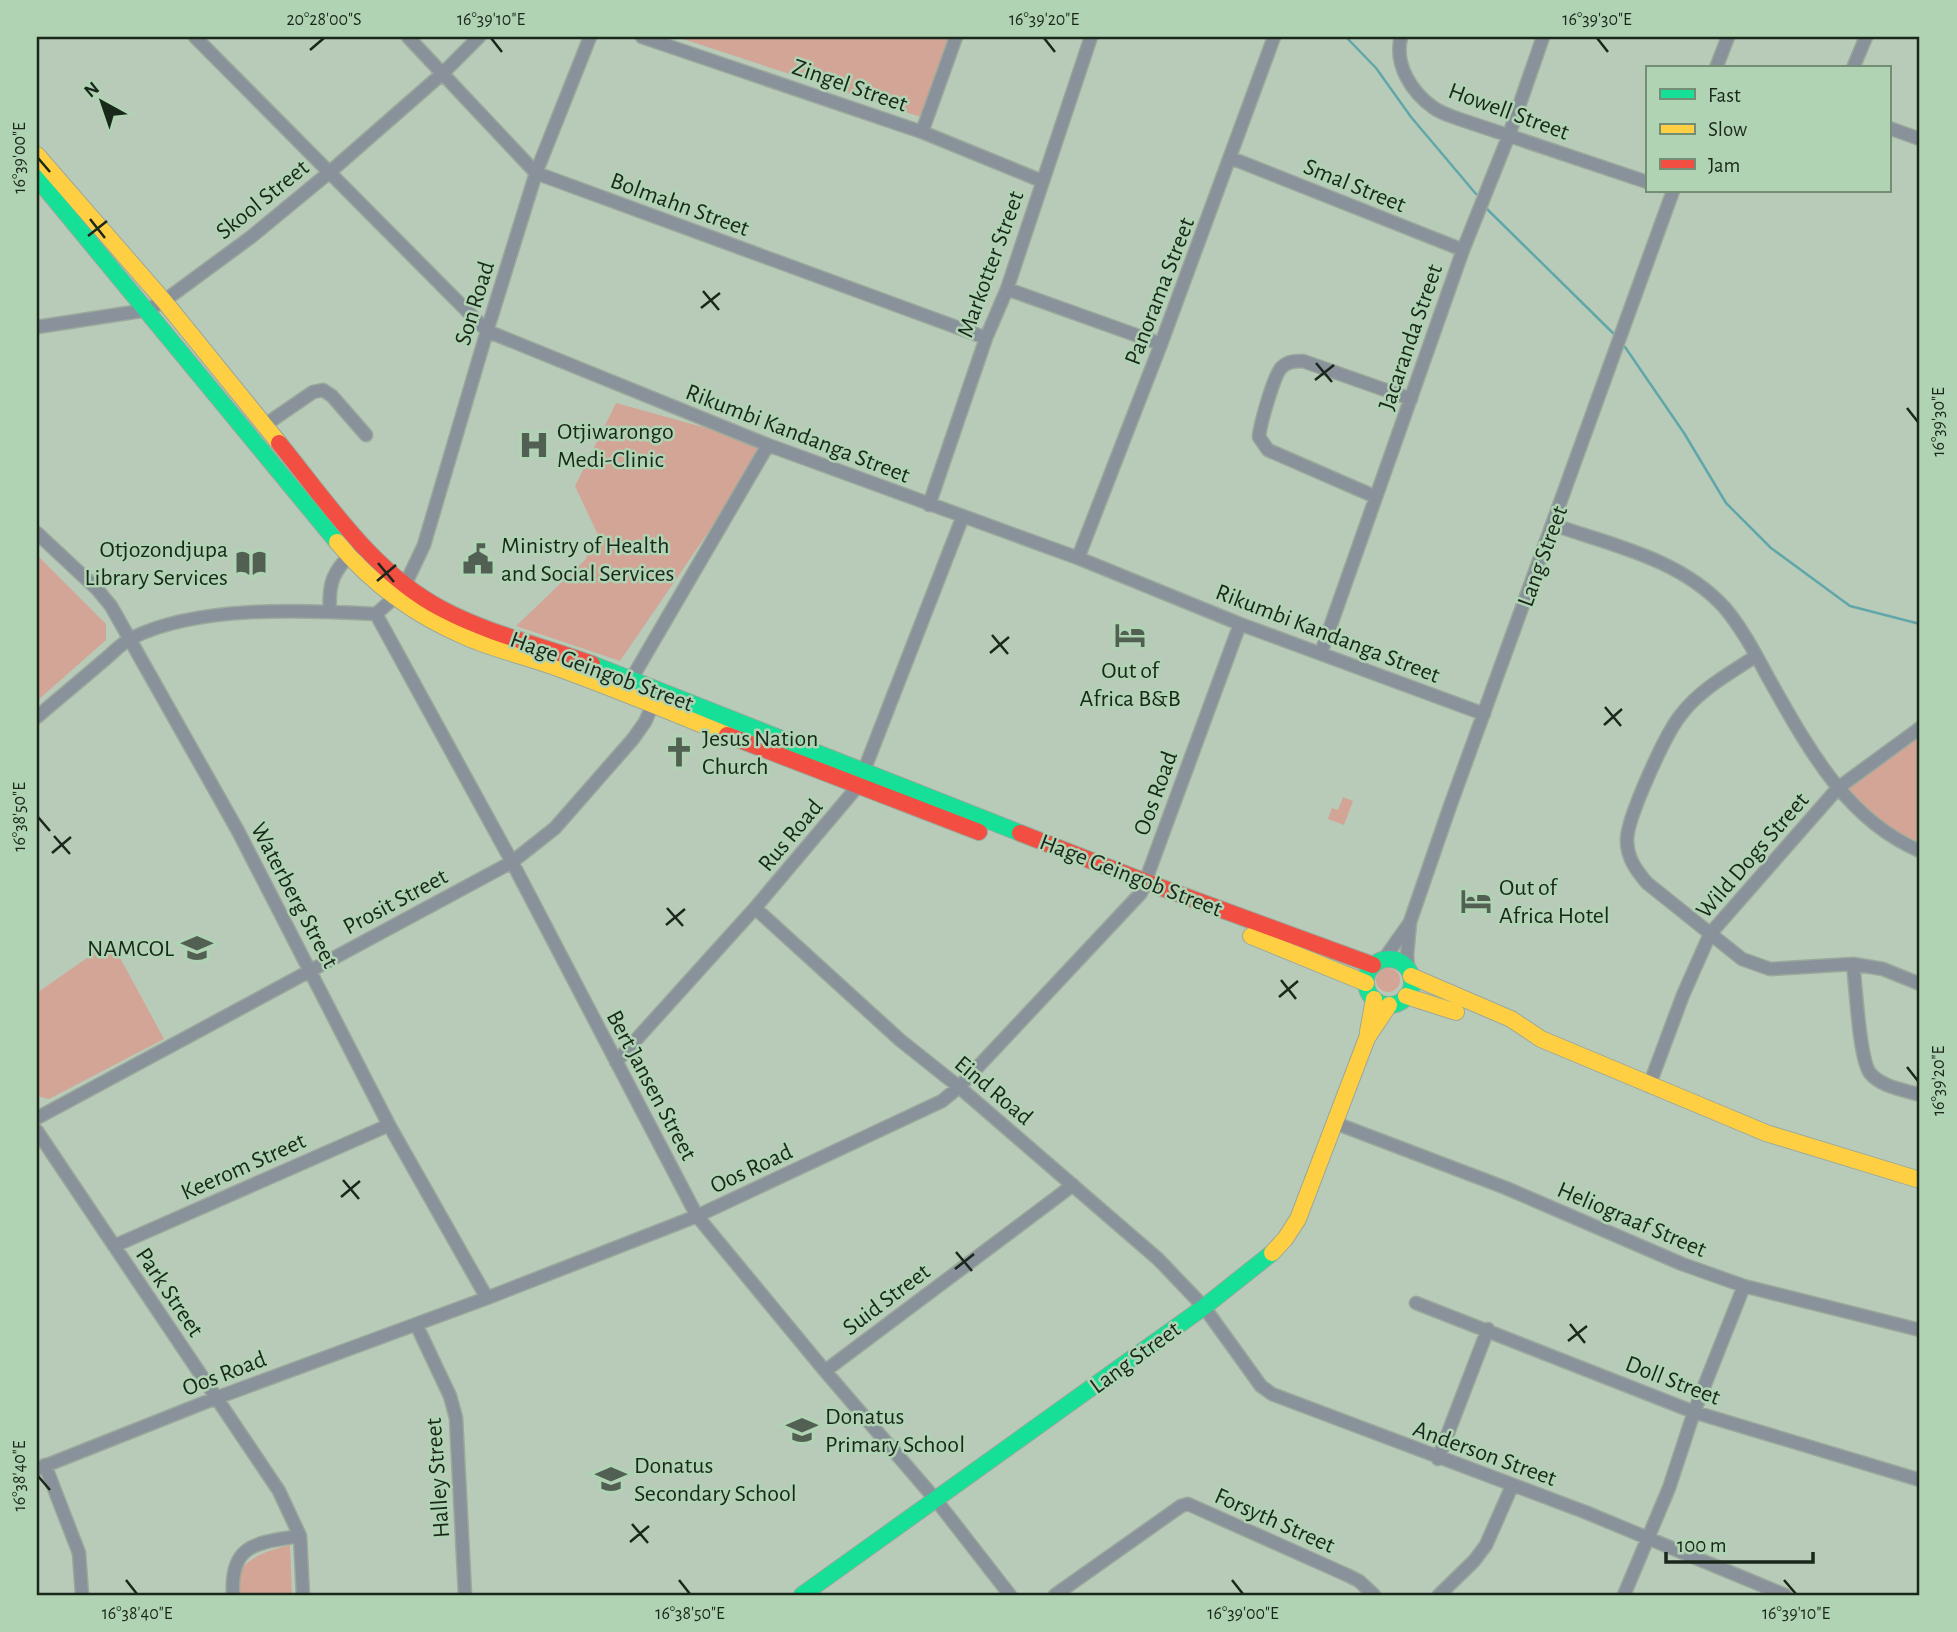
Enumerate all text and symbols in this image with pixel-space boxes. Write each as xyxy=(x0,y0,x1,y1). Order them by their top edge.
text: 20°28'00"S xyxy=(286,11,362,29)
text: 16°39'10"E xyxy=(457,11,525,29)
text: 16°39'20"E xyxy=(1009,11,1079,29)
text: 16°39'30"E xyxy=(1562,11,1632,29)
street label: Zingel Street xyxy=(789,55,911,117)
north arrow xyxy=(66,66,136,136)
legend xyxy=(1646,66,1890,192)
text: N xyxy=(81,79,103,102)
street label: Howell Street xyxy=(1445,79,1573,145)
text: Fast xyxy=(1708,85,1741,106)
text: Slow xyxy=(1708,119,1747,140)
text: 16°39'00"E xyxy=(11,122,29,194)
street label: Skool Street xyxy=(212,155,314,244)
street label: Smal Street xyxy=(1300,155,1409,217)
text: Jam xyxy=(1708,155,1740,176)
street label: Bolmahn Street xyxy=(607,169,753,241)
street label: Markotter Street xyxy=(953,188,1029,341)
street label: Panorama Street xyxy=(1121,214,1199,368)
street label: Son Road xyxy=(451,258,499,348)
street label: Jacaranda Street xyxy=(1375,261,1447,413)
street label: Rikumbi Kandanga Street xyxy=(682,380,913,488)
text: 16°39'30"E xyxy=(1930,387,1948,457)
place label: Otjiwarongo Medi-Clinic xyxy=(557,420,674,472)
hospital icon: Otjiwarongo Medi-Clinic xyxy=(517,428,551,462)
street label: Lang Street xyxy=(1514,502,1572,610)
place label: Ministry of Health and Social Services xyxy=(501,534,674,586)
place label: Otjozondjupa Library Services xyxy=(84,538,228,590)
public building icon: Ministry of Health and Social Services xyxy=(461,542,495,576)
library icon: Otjozondjupa Library Services xyxy=(234,546,268,580)
street label: Rikumbi Kandanga Street xyxy=(1212,580,1443,688)
hotel icon: Out of Africa B&B xyxy=(1113,618,1147,652)
street label: Hage Geingob Street xyxy=(507,628,697,716)
place label: Out of Africa B&B xyxy=(1079,659,1181,711)
place label: Jesus Nation Church xyxy=(702,727,818,779)
church icon: Jesus Nation Church xyxy=(662,735,696,769)
street label: Oos Road xyxy=(1130,748,1182,839)
text: 16°38'50"E xyxy=(11,782,29,852)
street label: Wild Dogs Street xyxy=(1692,788,1814,923)
street label: Rus Road xyxy=(754,795,827,876)
street label: Waterberg Street xyxy=(246,819,343,972)
street label: Hage Geingob Street xyxy=(1036,830,1225,922)
street label: Prosit Street xyxy=(339,864,452,939)
place label: Out of Africa Hotel xyxy=(1499,876,1610,928)
hotel icon: Out of Africa Hotel xyxy=(1459,884,1493,918)
school or university icon: NAMCOL xyxy=(180,931,214,965)
place label: NAMCOL xyxy=(87,937,174,961)
street label: Bert Jansen Street xyxy=(602,1007,701,1165)
text: 16°39'20"E xyxy=(1930,1046,1948,1116)
street label: Eind Road xyxy=(950,1051,1037,1130)
street label: Keerom Street xyxy=(177,1129,310,1205)
street label: Oos Road xyxy=(707,1140,796,1198)
street label: Heliograaf Street xyxy=(1554,1178,1710,1262)
street label: Park Street xyxy=(131,1244,208,1342)
street label: Suid Street xyxy=(839,1259,935,1340)
street label: Lang Street xyxy=(1086,1317,1186,1398)
street label: Oos Road xyxy=(179,1347,270,1401)
street label: Doll Street xyxy=(1622,1352,1724,1410)
place label: Donatus Primary School xyxy=(825,1405,965,1457)
school or university icon: Donatus Primary School xyxy=(785,1413,819,1447)
street label: Halley Street xyxy=(422,1417,454,1539)
street label: Anderson Street xyxy=(1410,1417,1560,1491)
text: 16°38'40"E xyxy=(11,1440,29,1511)
place label: Donatus Secondary School xyxy=(634,1454,797,1506)
school or university icon: Donatus Secondary School xyxy=(594,1462,628,1496)
street label: Forsyth Street xyxy=(1211,1484,1339,1558)
scale bar xyxy=(1666,1520,1814,1564)
text: 100 m xyxy=(1677,1535,1727,1556)
text: 16°38'40"E xyxy=(102,1605,173,1623)
text: 16°38'50"E xyxy=(655,1605,725,1623)
text: 16°39'00"E xyxy=(1207,1605,1279,1623)
text: 16°39'10"E xyxy=(1762,1605,1830,1623)

